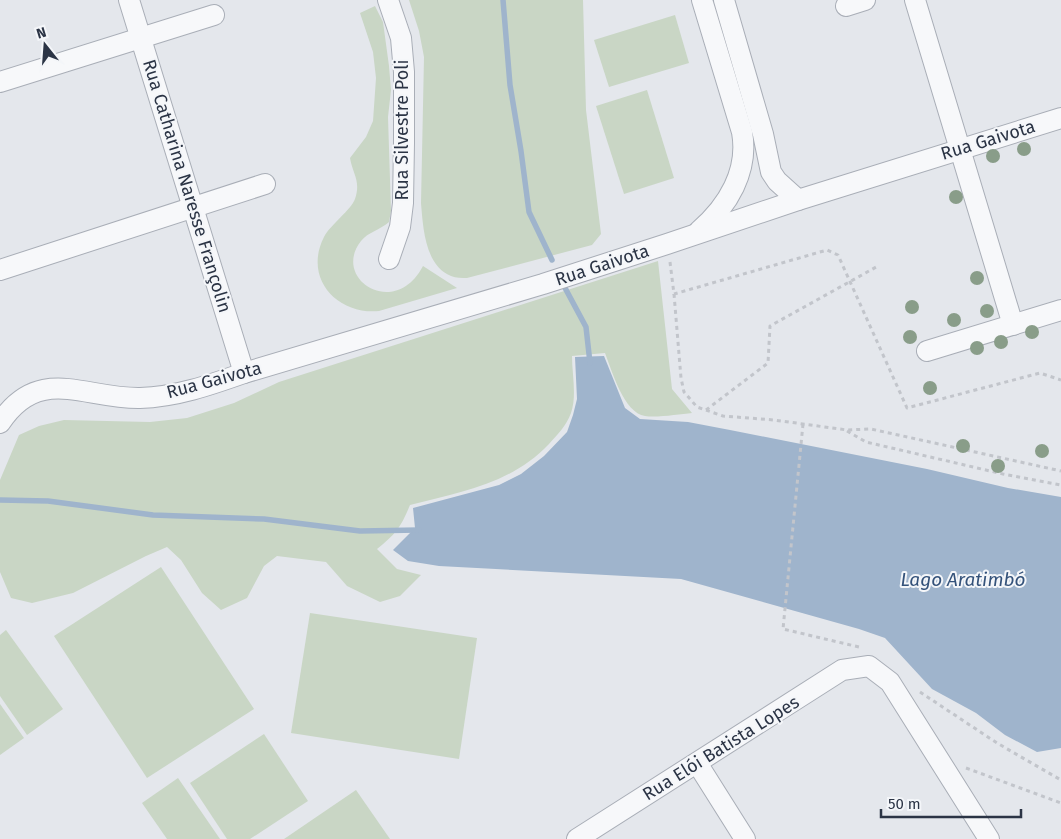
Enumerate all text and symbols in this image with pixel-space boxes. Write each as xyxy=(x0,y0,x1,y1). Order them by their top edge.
north arrow xyxy=(20,20,70,70)
text: N xyxy=(34,24,48,43)
street label: Rua Catharina Naresse Françolin xyxy=(138,57,236,315)
street label: Rua Silvestre Poli xyxy=(391,59,413,201)
street label: Rua Gaivota xyxy=(938,115,1038,165)
street label: Rua Gaivota xyxy=(552,239,652,291)
street label: Rua Gaivota xyxy=(164,357,264,403)
water label: Lago Aratimbó xyxy=(900,568,1026,591)
street label: Rua Elói Batista Lopes xyxy=(639,691,803,805)
scale bar xyxy=(881,786,1021,818)
text: 50 m xyxy=(888,795,921,813)

